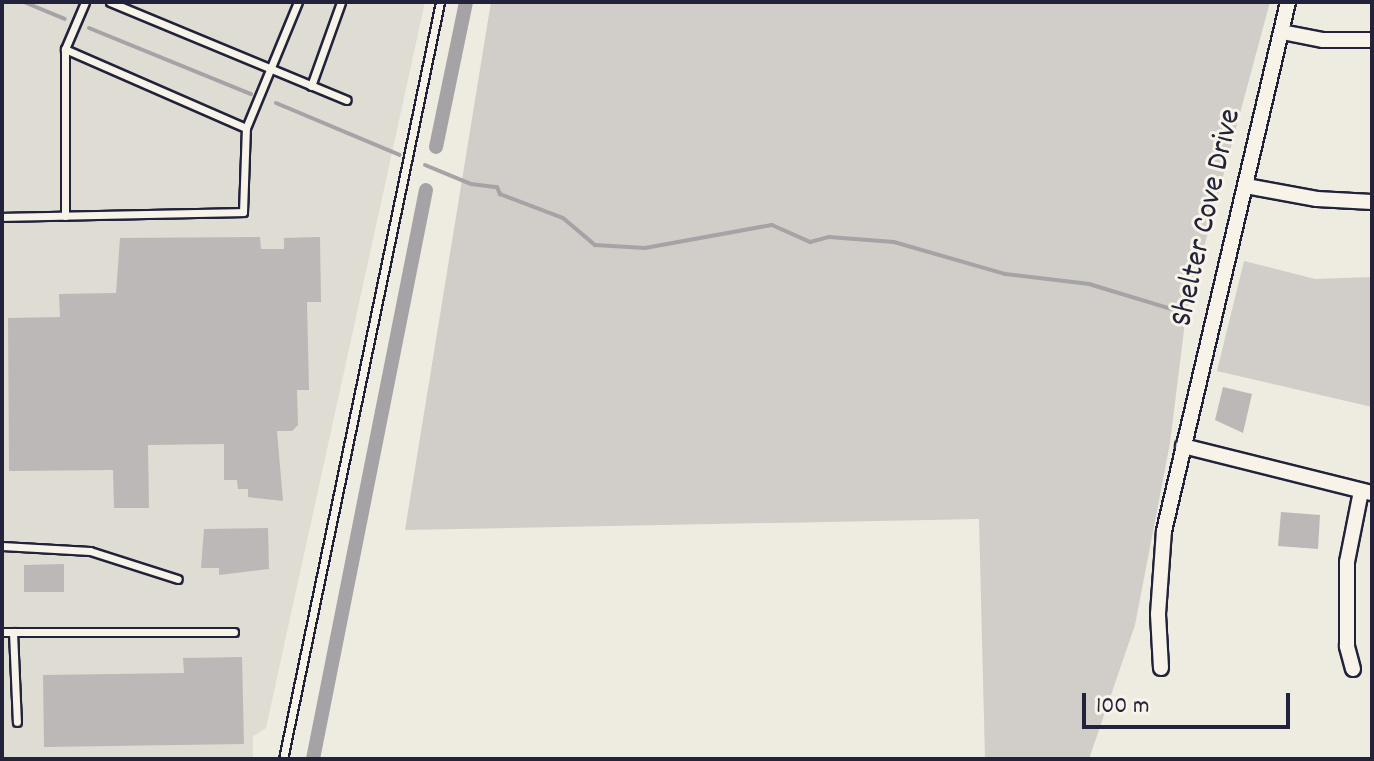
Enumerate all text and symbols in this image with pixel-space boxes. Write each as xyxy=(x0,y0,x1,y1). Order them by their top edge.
street label: Shelter Cove Drive xyxy=(1164,106,1252,330)
scale bar xyxy=(1086,677,1294,727)
text: 100 m xyxy=(1096,690,1149,724)

